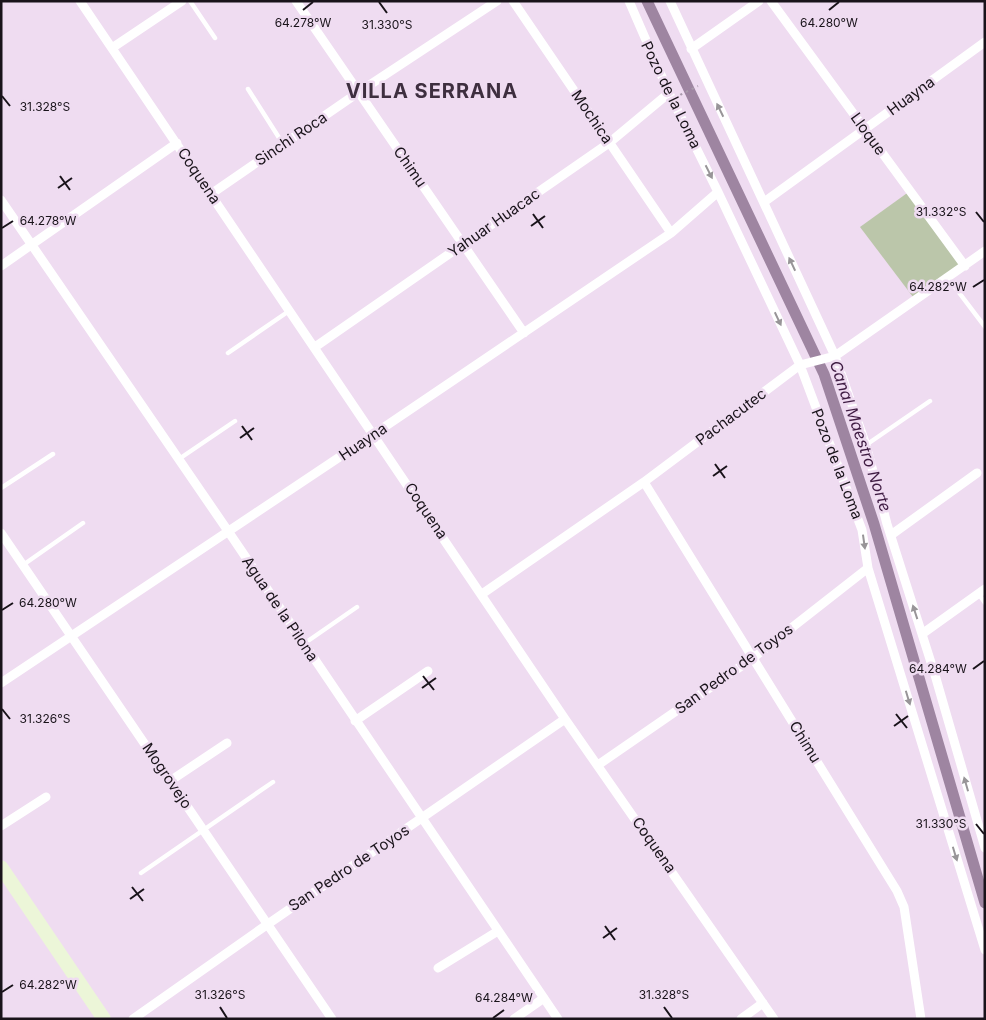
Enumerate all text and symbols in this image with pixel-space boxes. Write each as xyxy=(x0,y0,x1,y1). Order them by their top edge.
text: 64.278°W xyxy=(275,15,332,30)
text: 64.280°W xyxy=(800,15,858,30)
text: 31.330°S xyxy=(362,17,413,32)
street label: Pozo de la Loma xyxy=(637,38,706,152)
street label: Huayna xyxy=(883,72,938,119)
district label: VILLA SERRANA xyxy=(346,79,518,103)
street label: Mochica xyxy=(568,86,617,147)
text: 31.328°S xyxy=(20,99,71,114)
one-way arrow xyxy=(716,103,724,117)
street label: Sinchi Roca xyxy=(251,108,330,170)
street label: Lloque xyxy=(847,109,890,159)
street label: Chimu xyxy=(390,143,431,191)
street label: Coquena xyxy=(174,144,225,208)
one-way arrow xyxy=(705,165,713,179)
street label: Yahuar Huacac xyxy=(444,184,543,261)
text: 31.332°S xyxy=(916,204,967,219)
text: 64.278°W xyxy=(20,213,77,228)
one-way arrow xyxy=(788,257,796,271)
text: 64.282°W xyxy=(909,279,967,294)
one-way arrow xyxy=(774,312,782,326)
water label: Canal Maestro Norte xyxy=(826,358,896,514)
street label: Pachacutec xyxy=(692,384,770,449)
street label: Pozo de la Loma xyxy=(808,406,867,522)
street label: Huayna xyxy=(335,419,390,465)
street label: Coquena xyxy=(401,479,452,543)
one-way arrow xyxy=(860,534,868,550)
street label: Agua de la Pilona xyxy=(238,553,323,665)
text: 64.280°W xyxy=(19,595,77,610)
one-way arrow xyxy=(911,604,919,619)
street label: San Pedro de Toyos xyxy=(671,619,797,718)
text: 64.284°W xyxy=(909,661,967,676)
one-way arrow xyxy=(904,691,912,706)
text: 31.326°S xyxy=(20,711,71,726)
street label: Chimu xyxy=(785,717,826,766)
street label: Mogrovejo xyxy=(138,739,196,812)
one-way arrow xyxy=(962,777,970,792)
street label: Coquena xyxy=(628,813,681,876)
text: 31.330°S xyxy=(916,816,967,831)
street label: San Pedro de Toyos xyxy=(285,820,413,915)
one-way arrow xyxy=(952,846,960,861)
text: 64.282°W xyxy=(19,977,77,992)
text: 31.326°S xyxy=(195,987,246,1002)
text: 31.328°S xyxy=(639,987,690,1002)
text: 64.284°W xyxy=(475,990,533,1005)

